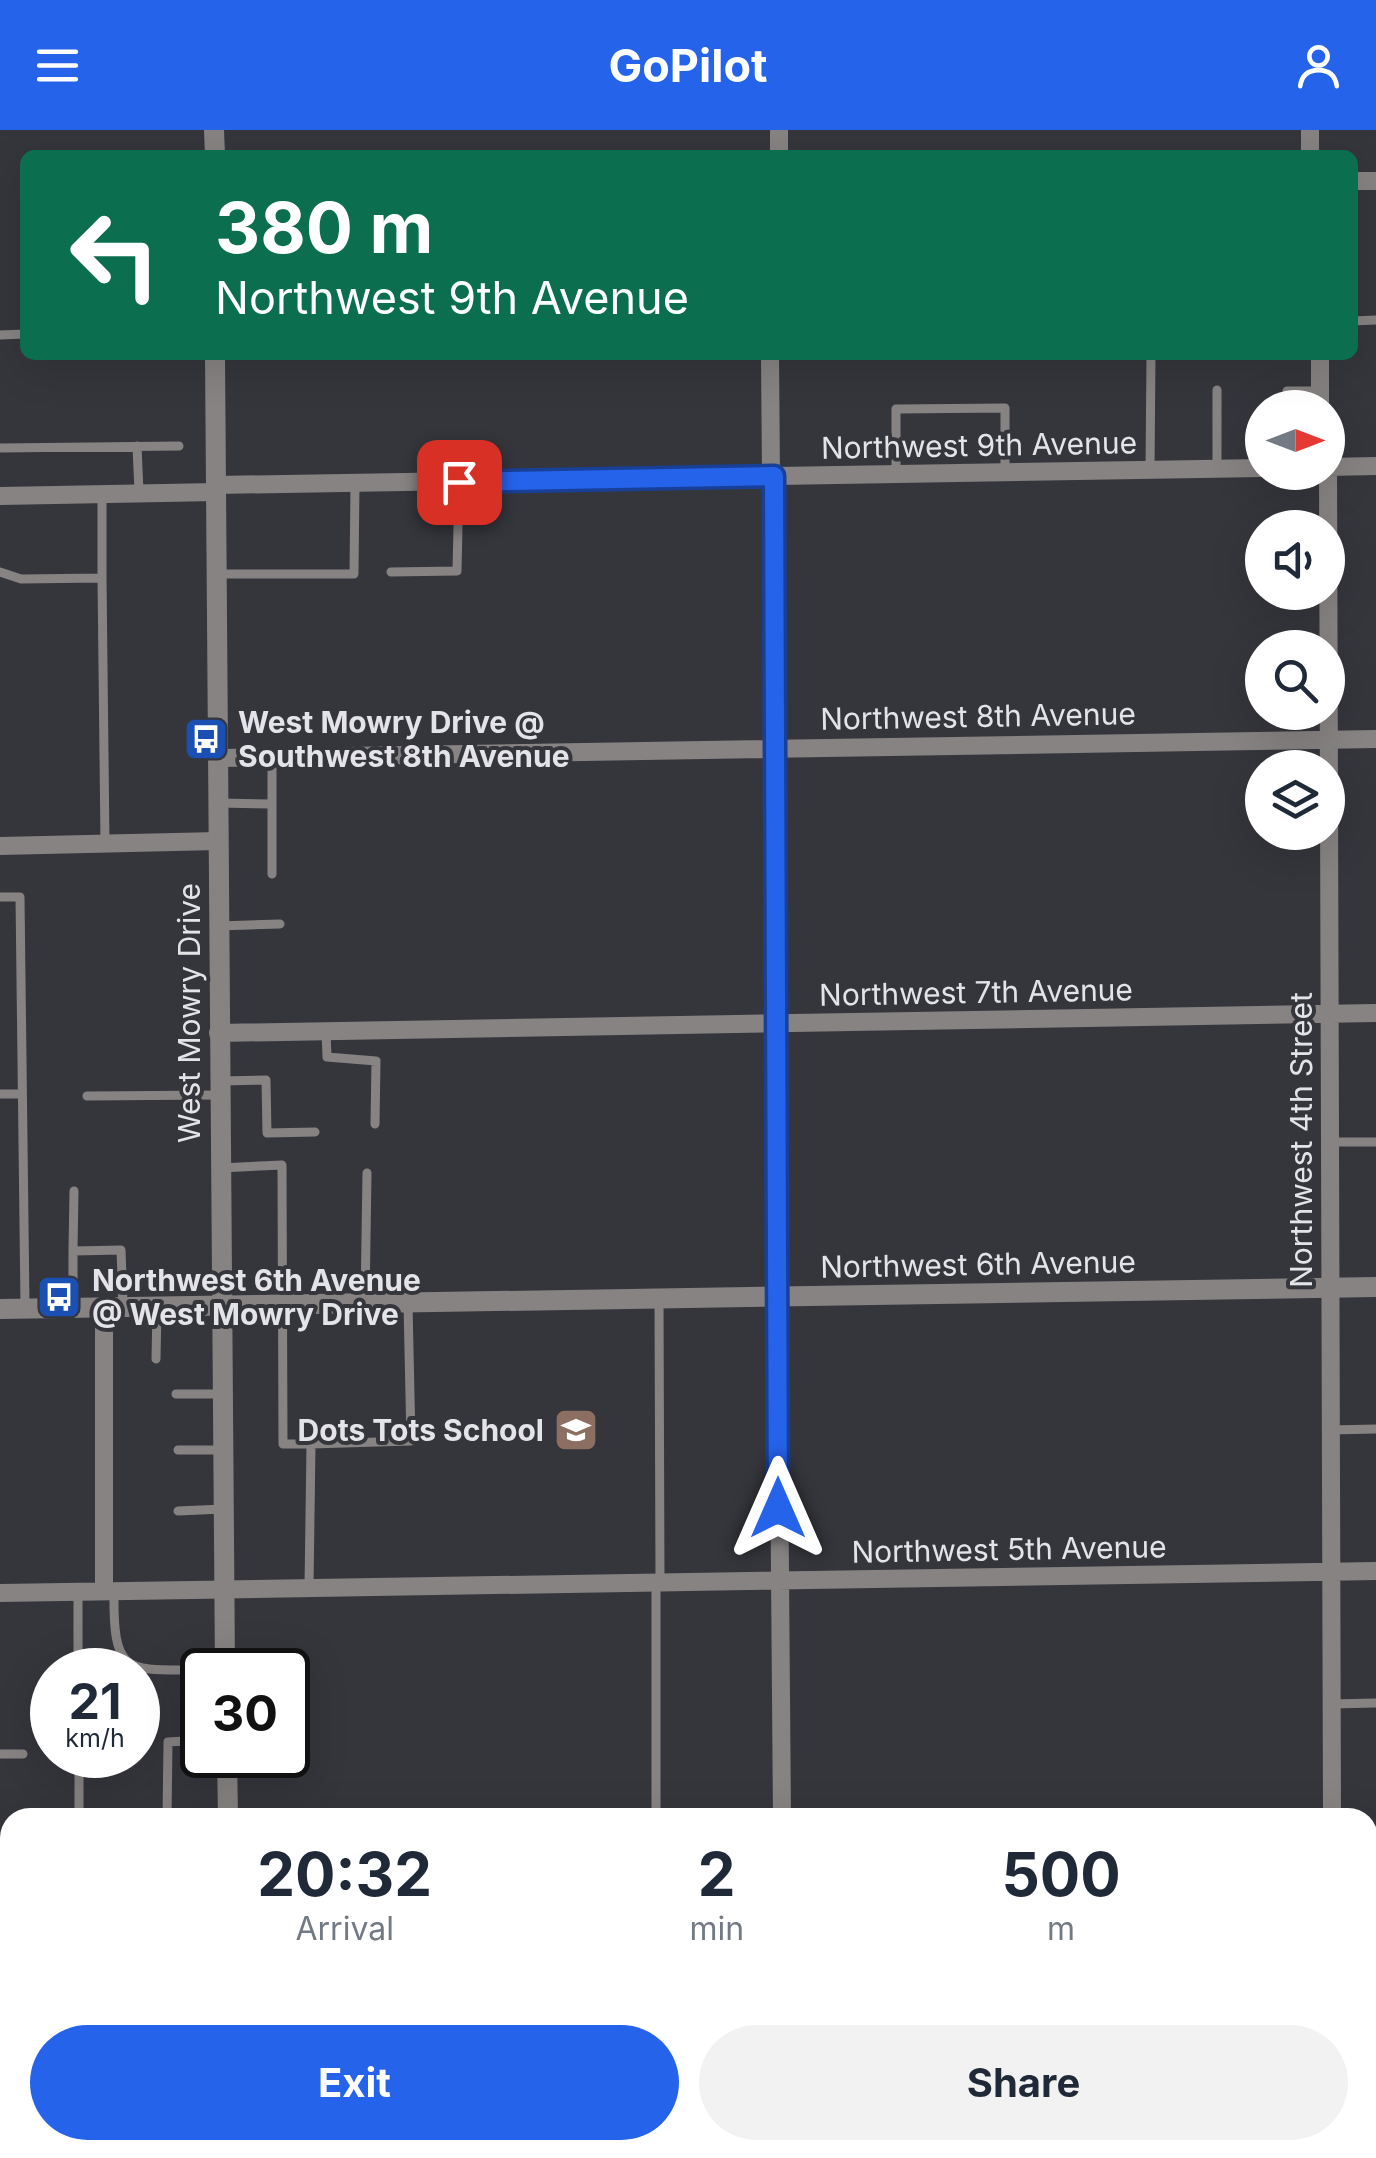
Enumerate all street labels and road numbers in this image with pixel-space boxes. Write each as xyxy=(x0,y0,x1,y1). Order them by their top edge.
street label: Northwest 9th Avenue xyxy=(821,424,1137,466)
street label: Northwest 8th Avenue xyxy=(820,695,1136,737)
street label: West Mowry Drive xyxy=(171,883,207,1143)
street label: Northwest 7th Avenue xyxy=(819,971,1133,1013)
street label: Northwest 4th Street xyxy=(1283,992,1319,1288)
street label: Northwest 6th Avenue xyxy=(820,1243,1136,1285)
street label: Northwest 5th Avenue xyxy=(851,1528,1167,1570)

